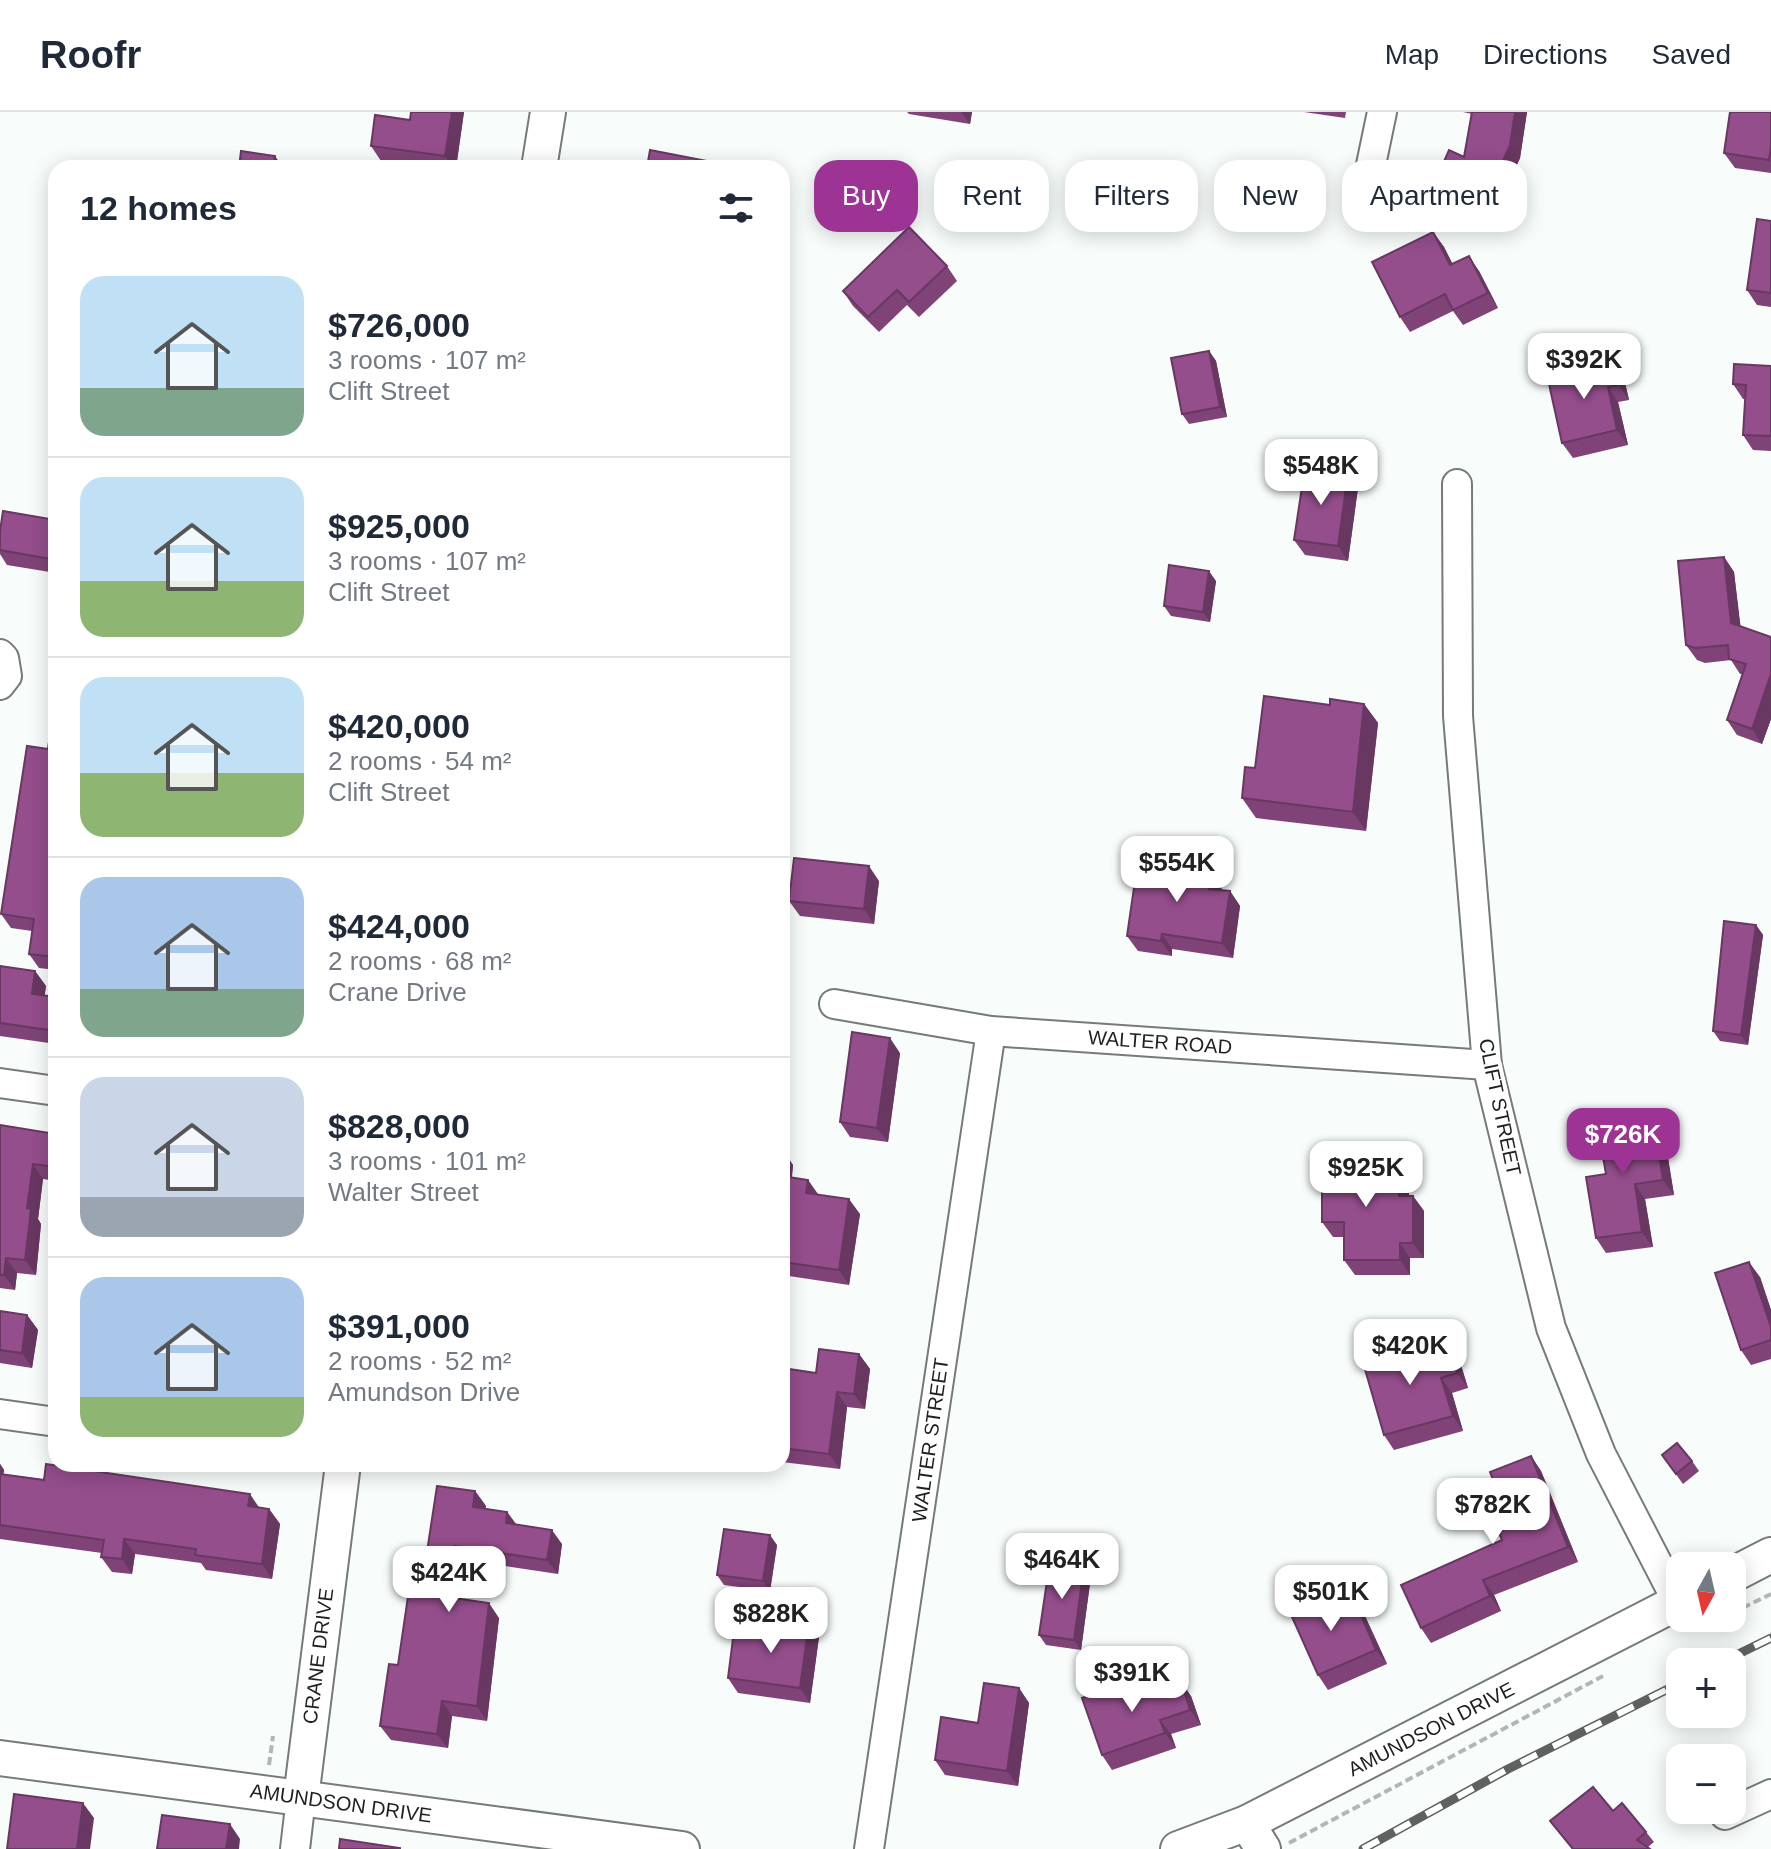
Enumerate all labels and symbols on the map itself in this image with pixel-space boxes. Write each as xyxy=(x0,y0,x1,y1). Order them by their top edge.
pin: $392K xyxy=(1528,333,1640,401)
pin: $548K xyxy=(1265,439,1377,507)
pin: $554K xyxy=(1121,836,1233,904)
street label: WALTER ROAD xyxy=(1087,1026,1233,1058)
street label: CLIFT STREET xyxy=(1475,1036,1525,1178)
pin: $726K xyxy=(1567,1108,1679,1176)
pin: $925K xyxy=(1310,1141,1422,1209)
pin: $420K xyxy=(1354,1319,1466,1387)
street label: WALTER STREET xyxy=(908,1356,952,1524)
pin: $782K xyxy=(1437,1478,1549,1546)
pin: $464K xyxy=(1006,1533,1118,1601)
pin: $424K xyxy=(393,1546,505,1614)
north arrow xyxy=(1666,1552,1746,1632)
pin: $501K xyxy=(1275,1565,1387,1633)
street label: CRANE DRIVE xyxy=(299,1587,337,1725)
pin: $828K xyxy=(715,1587,827,1655)
pin: $391K xyxy=(1076,1646,1188,1714)
street label: AMUNDSON DRIVE xyxy=(1344,1678,1518,1780)
street label: AMUNDSON DRIVE xyxy=(249,1779,433,1827)

